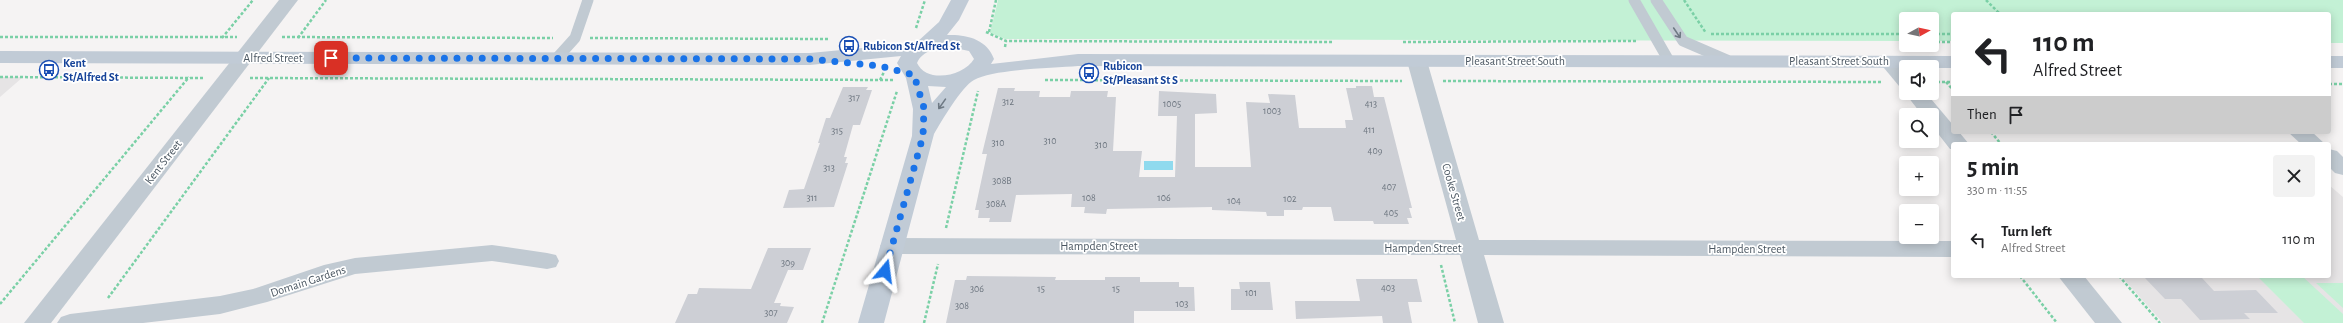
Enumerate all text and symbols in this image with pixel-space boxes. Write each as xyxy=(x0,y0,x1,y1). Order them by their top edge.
north arrow xyxy=(1899,12,1939,52)
map controls xyxy=(1899,12,1939,244)
one-way arrow xyxy=(1673,27,1681,39)
icon: left xyxy=(1967,28,2019,80)
text: 110 m xyxy=(2033,29,2095,57)
bus stop icon: Rubicon St/Alfred St xyxy=(838,35,860,57)
place label: Rubicon St/Alfred St xyxy=(863,40,960,52)
pin xyxy=(314,41,348,75)
icon: arrive xyxy=(320,47,342,69)
street label: Alfred Street xyxy=(243,52,303,64)
street label: Pleasant Street South xyxy=(1465,55,1565,67)
street label: Pleasant Street South xyxy=(1789,55,1889,67)
place label: Kent St/Alfred St xyxy=(63,57,119,83)
bus stop icon: Kent St/Alfred St xyxy=(38,59,60,81)
place label: Rubicon St/Pleasant St S xyxy=(1103,60,1178,86)
button: sound xyxy=(1899,60,1939,100)
bus stop icon: Rubicon St/Pleasant St S xyxy=(1078,62,1100,84)
text: Alfred Street xyxy=(2033,62,2122,80)
house number: 317 xyxy=(848,93,860,103)
house number: 312 xyxy=(1002,97,1014,107)
one-way arrow xyxy=(938,99,946,110)
house number: 1005 xyxy=(1163,99,1181,109)
house number: 413 xyxy=(1365,99,1377,109)
icon: arrive xyxy=(2005,104,2027,126)
house number: 1003 xyxy=(1263,106,1281,116)
text: Then xyxy=(1967,107,1997,122)
button: search xyxy=(1899,108,1939,148)
house number: 411 xyxy=(1363,125,1375,135)
house number: 315 xyxy=(831,126,843,136)
house number: 310 xyxy=(1044,136,1056,146)
street label: Kent Street xyxy=(142,138,184,186)
house number: 310 xyxy=(992,138,1004,148)
house number: 310 xyxy=(1095,140,1107,150)
house number: 409 xyxy=(1368,146,1383,156)
button: close xyxy=(2273,155,2315,197)
button: + xyxy=(1899,156,1939,196)
text: 5 min xyxy=(1967,156,2019,180)
street label: Cooke Street xyxy=(1440,162,1468,222)
house number: 313 xyxy=(823,163,835,173)
house number: 308B xyxy=(992,176,1012,186)
house number: 407 xyxy=(1382,182,1396,192)
text: 330 m · 11:55 xyxy=(1967,184,2027,197)
house number: 311 xyxy=(807,193,818,203)
house number: 108 xyxy=(1082,193,1096,203)
house number: 106 xyxy=(1157,193,1171,203)
house number: 102 xyxy=(1283,194,1297,204)
house number: 104 xyxy=(1227,196,1241,206)
house number: 308A xyxy=(986,199,1006,209)
button: − xyxy=(1899,204,1939,244)
house number: 405 xyxy=(1384,208,1398,218)
text: Turn left xyxy=(2001,224,2052,239)
icon: left xyxy=(1967,229,1989,251)
text: 110 m xyxy=(2282,232,2315,247)
street label: Hampden Street xyxy=(1060,240,1138,252)
street label: Hampden Street xyxy=(1384,242,1462,254)
text: Alfred Street xyxy=(2001,242,2065,255)
street label: Hampden Street xyxy=(1708,243,1786,255)
position arrow xyxy=(864,250,906,292)
house number: 309 xyxy=(781,258,795,268)
street label: Domain Gardens xyxy=(269,263,347,299)
house number: 403 xyxy=(1381,283,1395,293)
house number: 306 xyxy=(970,284,984,294)
house number: 15 xyxy=(1037,284,1045,294)
house number: 15 xyxy=(1112,284,1120,294)
house number: 101 xyxy=(1245,288,1257,298)
house number: 103 xyxy=(1176,299,1188,309)
house number: 308 xyxy=(955,301,969,311)
house number: 307 xyxy=(764,308,778,318)

